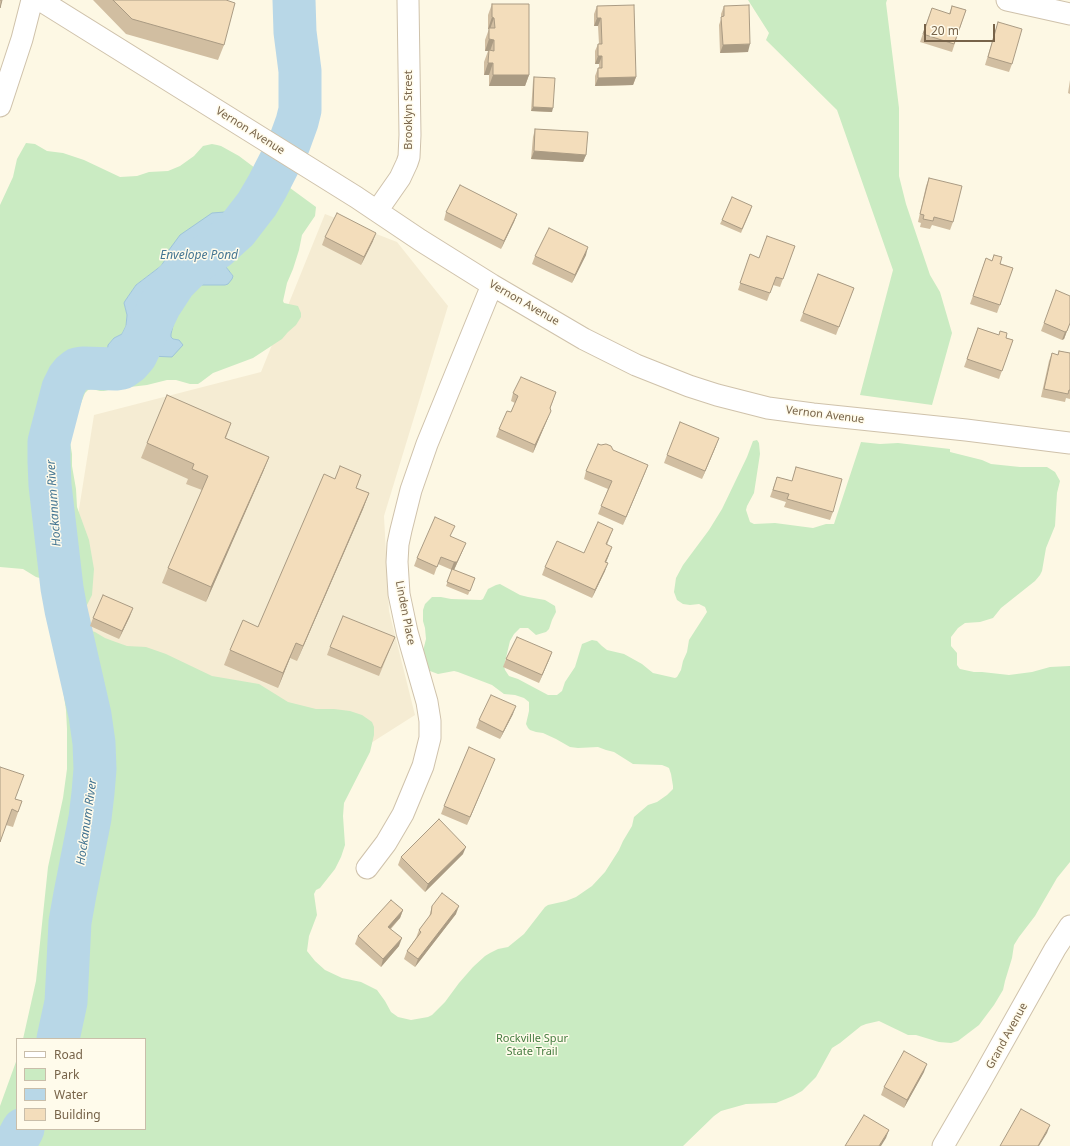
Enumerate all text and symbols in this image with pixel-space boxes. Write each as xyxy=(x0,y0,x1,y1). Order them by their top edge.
scale bar xyxy=(926,16,997,42)
text: 20 m xyxy=(931,22,959,39)
street label: Brooklyn Street xyxy=(402,70,416,150)
street label: Vernon Avenue xyxy=(213,105,287,157)
water label: Envelope Pond xyxy=(160,249,238,263)
street label: Vernon Avenue xyxy=(487,278,561,328)
street label: Vernon Avenue xyxy=(785,404,865,426)
water label: Hockanum River xyxy=(44,459,64,547)
street label: Linden Place xyxy=(392,580,418,646)
water label: Hockanum River xyxy=(74,778,100,866)
street label: Grand Avenue xyxy=(983,1001,1031,1071)
park label: Rockville Spur State Trail xyxy=(496,1032,568,1058)
legend xyxy=(16,1038,146,1130)
text: Road xyxy=(54,1046,83,1063)
text: Park xyxy=(54,1066,79,1083)
text: Water xyxy=(54,1086,88,1103)
text: Building xyxy=(54,1106,101,1123)

